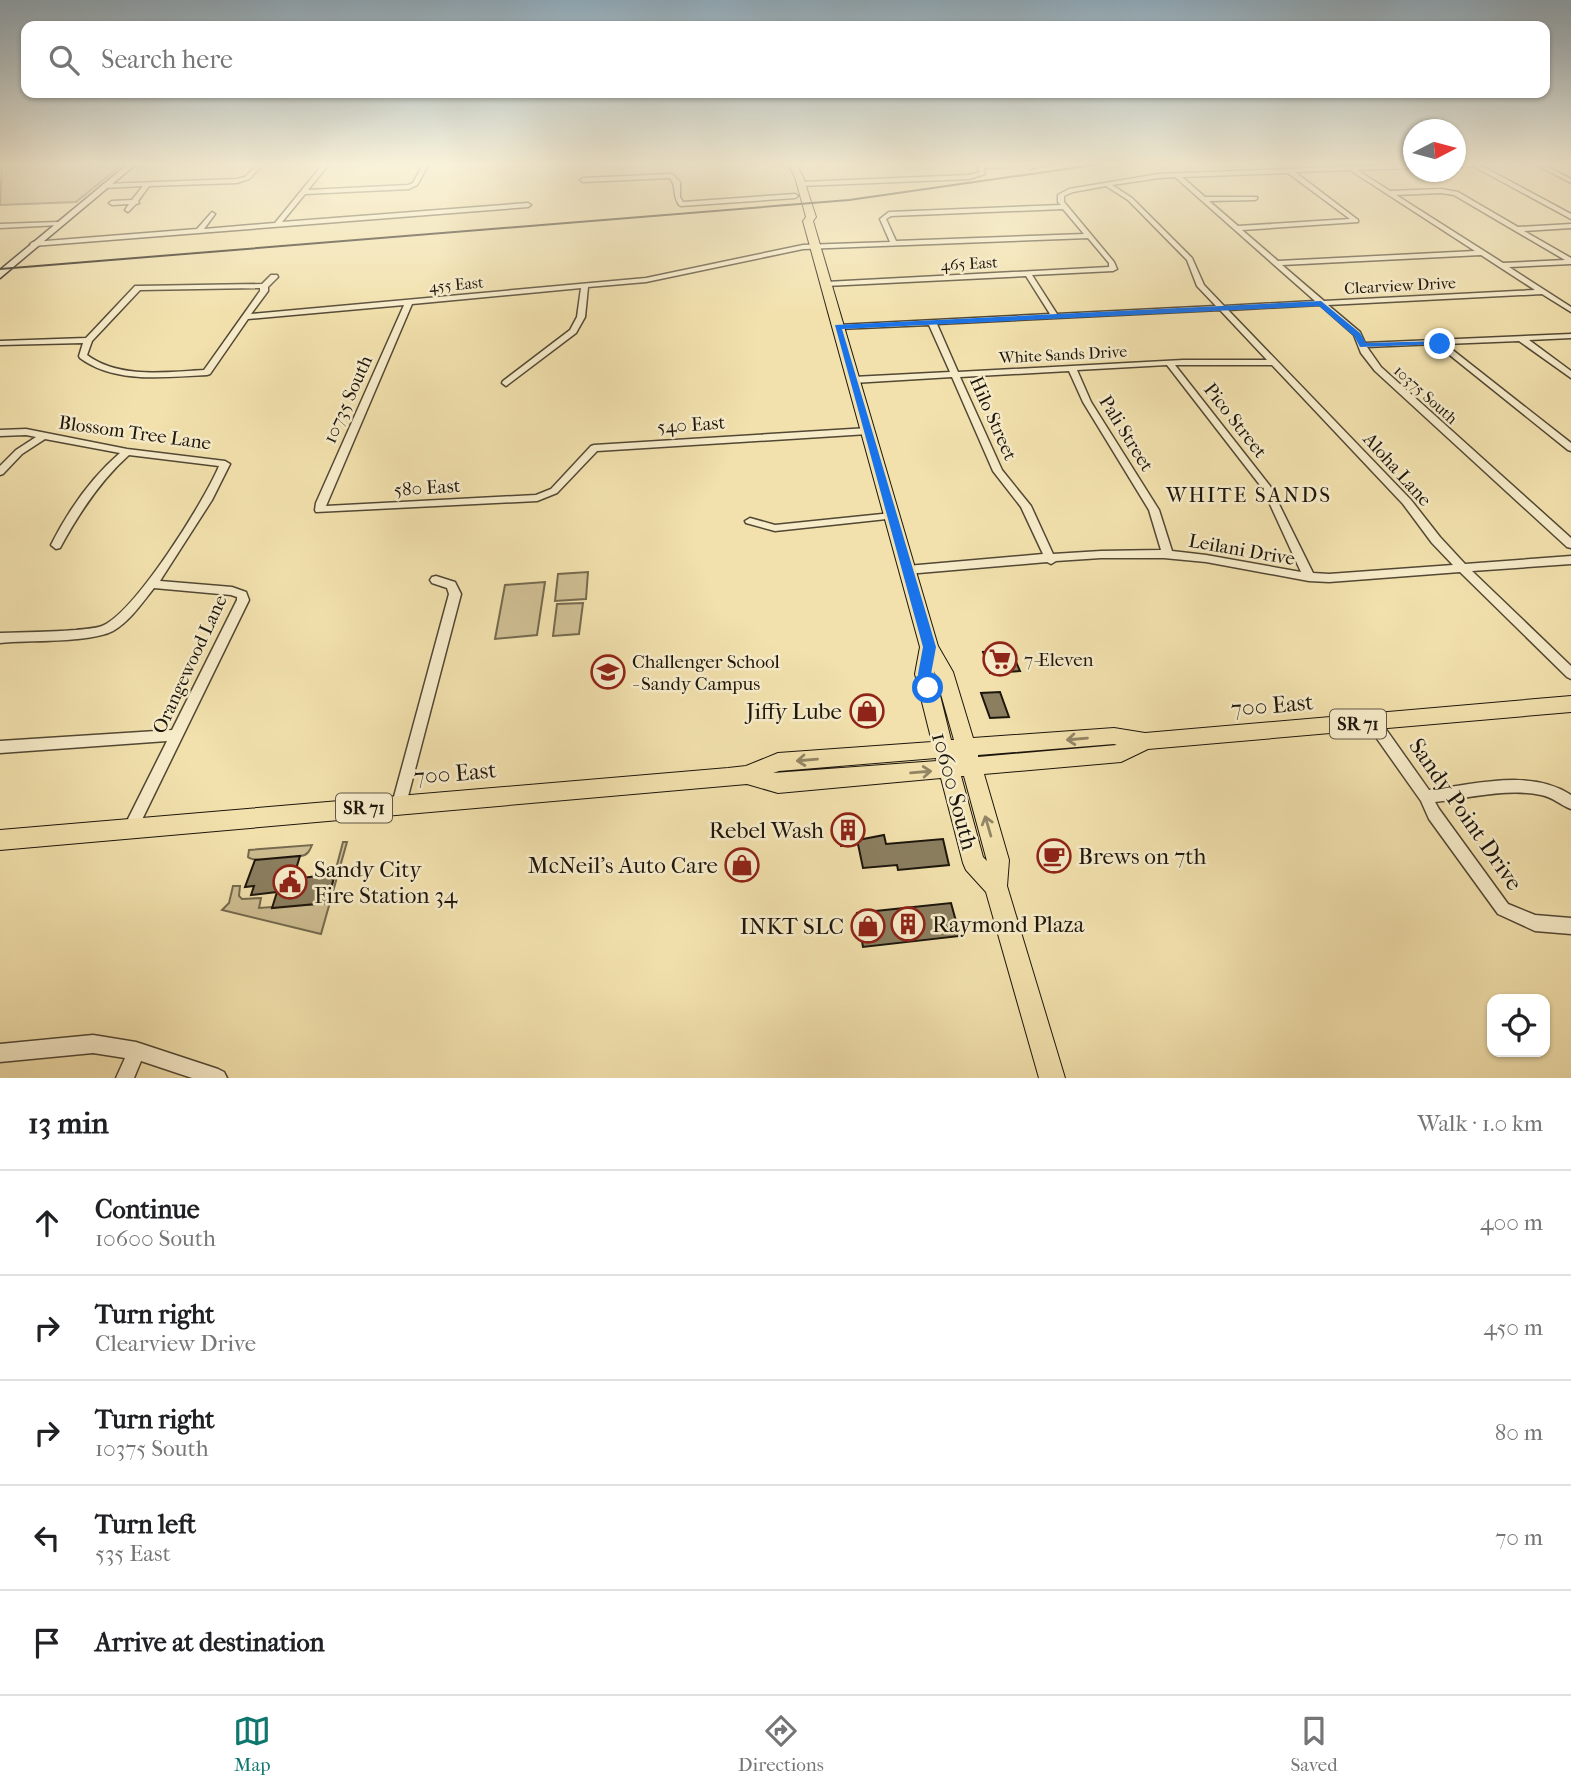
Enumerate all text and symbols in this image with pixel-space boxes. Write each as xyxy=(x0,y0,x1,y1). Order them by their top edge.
search box xyxy=(21,21,1550,98)
icon: search xyxy=(45,41,83,79)
text: Search here xyxy=(101,44,233,75)
north arrow xyxy=(1403,119,1466,182)
street label: 465 East xyxy=(940,252,998,274)
street label: 455 East xyxy=(428,273,485,296)
street label: Clearview Drive xyxy=(1344,273,1457,298)
route end xyxy=(1424,328,1455,359)
street label: White Sands Drive xyxy=(997,342,1128,367)
street label: 10735 South xyxy=(319,352,377,447)
street label: 10375 South xyxy=(1390,361,1461,428)
street label: Hilo Street xyxy=(965,373,1021,464)
street label: Pico Street xyxy=(1199,379,1271,463)
street label: Pali Street xyxy=(1094,392,1158,476)
street label: Blossom Tree Lane xyxy=(57,411,212,455)
street label: 540 East xyxy=(656,412,726,438)
street label: Aloha Lane xyxy=(1358,428,1436,511)
street label: 580 East xyxy=(393,475,461,501)
district label: WHITE SANDS xyxy=(1165,483,1332,507)
street label: Leilani Drive xyxy=(1187,530,1297,570)
street label: Orangewood Lane xyxy=(148,592,232,737)
supermarket icon: 7-Eleven xyxy=(981,640,1019,678)
place label: 7-Eleven xyxy=(1024,649,1094,671)
place label: Challenger School - Sandy Campus xyxy=(632,651,780,695)
school or university icon: Challenger School - Sandy Campus xyxy=(589,653,627,691)
route start xyxy=(912,672,943,703)
street label: 700 East xyxy=(1230,688,1314,723)
shop icon: Jiffy Lube xyxy=(848,692,886,730)
place label: Jiffy Lube xyxy=(744,698,842,725)
road number: SR 71 xyxy=(1330,710,1386,738)
street label: 10600 South xyxy=(926,729,983,853)
one-way arrow xyxy=(1066,733,1089,746)
street label: Sandy Point Drive xyxy=(1403,733,1528,895)
one-way arrow xyxy=(797,754,819,767)
street label: 700 East xyxy=(413,756,497,791)
one-way arrow xyxy=(909,765,932,778)
road number: SR 71 xyxy=(336,794,392,822)
building icon: Rebel Wash xyxy=(829,811,867,849)
one-way arrow xyxy=(981,816,994,838)
place label: Rebel Wash xyxy=(709,817,824,844)
cafe icon: Brews on 7th xyxy=(1035,837,1073,875)
place label: Brews on 7th xyxy=(1078,843,1206,870)
shop icon: McNeil's Auto Care xyxy=(723,846,761,884)
place label: McNeil's Auto Care xyxy=(528,852,718,879)
place label: Sandy City Fire Station 34 xyxy=(314,856,459,909)
public building icon: Sandy City Fire Station 34 xyxy=(271,863,309,901)
building icon: Raymond Plaza xyxy=(889,905,927,943)
shop icon: INKT SLC xyxy=(849,907,887,945)
place label: Raymond Plaza xyxy=(932,911,1085,938)
place label: INKT SLC xyxy=(740,913,844,940)
map controls xyxy=(1487,994,1550,1057)
button: locate xyxy=(1487,994,1550,1057)
text: 13 min xyxy=(28,1106,109,1141)
text: Walk · 1.0 km xyxy=(1417,1110,1543,1137)
text: Continue xyxy=(95,1194,200,1225)
icon: ahead xyxy=(28,1204,66,1242)
text: 400 m xyxy=(1480,1209,1543,1236)
text: 10600 South xyxy=(95,1225,216,1252)
text: Turn right xyxy=(95,1299,215,1330)
icon: right xyxy=(28,1309,66,1347)
text: 450 m xyxy=(1483,1314,1543,1341)
text: Clearview Drive xyxy=(95,1330,256,1357)
text: Turn right xyxy=(95,1404,215,1435)
icon: right xyxy=(28,1414,66,1452)
text: 80 m xyxy=(1495,1419,1543,1446)
text: 10375 South xyxy=(95,1435,209,1462)
text: Turn left xyxy=(95,1509,196,1540)
icon: left xyxy=(28,1519,66,1557)
text: 70 m xyxy=(1495,1524,1543,1551)
text: 535 East xyxy=(95,1540,171,1567)
icon: arrive xyxy=(28,1624,66,1662)
text: Arrive at destination xyxy=(95,1627,325,1658)
tab: Map xyxy=(233,1712,271,1776)
tab: Directions xyxy=(738,1712,824,1776)
tab: Saved xyxy=(1290,1712,1338,1776)

